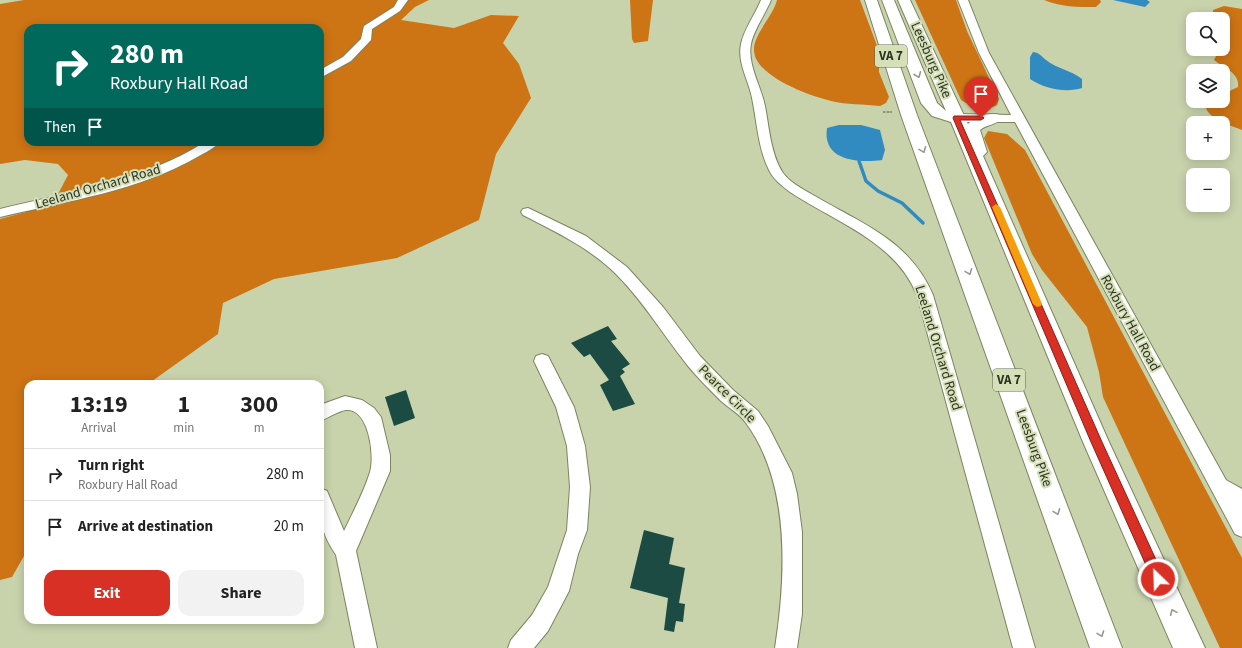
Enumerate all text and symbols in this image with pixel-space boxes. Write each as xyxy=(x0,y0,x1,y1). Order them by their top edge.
map controls xyxy=(1186,12,1230,212)
button: search xyxy=(1186,12,1230,56)
street label: Leesburg Pike xyxy=(905,19,957,101)
text: 280 m xyxy=(110,34,184,74)
icon: right xyxy=(44,40,96,92)
road number: VA 7 xyxy=(875,45,907,67)
button: layers xyxy=(1186,64,1230,108)
text: Roxbury Hall Road xyxy=(110,71,248,96)
one-way arrow xyxy=(913,71,921,79)
pin xyxy=(964,77,998,118)
icon: arrive xyxy=(970,83,992,105)
icon: arrive xyxy=(84,116,106,138)
button: + xyxy=(1186,116,1230,160)
text: Then xyxy=(44,117,76,138)
one-way arrow xyxy=(918,146,927,153)
street label: Leeland Orchard Road xyxy=(33,159,163,215)
button: − xyxy=(1186,168,1230,212)
one-way arrow xyxy=(964,268,972,275)
street label: Roxbury Hall Road xyxy=(1095,271,1165,375)
street label: Leeland Orchard Road xyxy=(909,283,967,413)
street label: Pearce Circle xyxy=(693,360,761,428)
road number: VA 7 xyxy=(993,369,1025,391)
text: 13:19 xyxy=(70,387,128,422)
text: 1 xyxy=(178,387,190,422)
text: 300 xyxy=(240,387,278,422)
street label: Leesburg Pike xyxy=(1011,406,1057,490)
text: Arrival xyxy=(81,419,116,437)
text: min xyxy=(173,419,194,437)
text: m xyxy=(254,419,265,437)
text: Turn right xyxy=(78,455,144,476)
icon: right xyxy=(44,464,66,486)
text: 280 m xyxy=(266,464,304,485)
text: Roxbury Hall Road xyxy=(78,476,178,494)
one-way arrow xyxy=(1052,508,1060,515)
icon: arrive xyxy=(44,516,66,538)
text: Arrive at destination xyxy=(78,516,213,537)
text: 20 m xyxy=(274,516,304,537)
position arrow xyxy=(1137,558,1179,600)
button: Exit xyxy=(44,570,170,616)
button: Share xyxy=(178,570,304,616)
one-way arrow xyxy=(1170,609,1178,617)
one-way arrow xyxy=(1096,631,1104,638)

